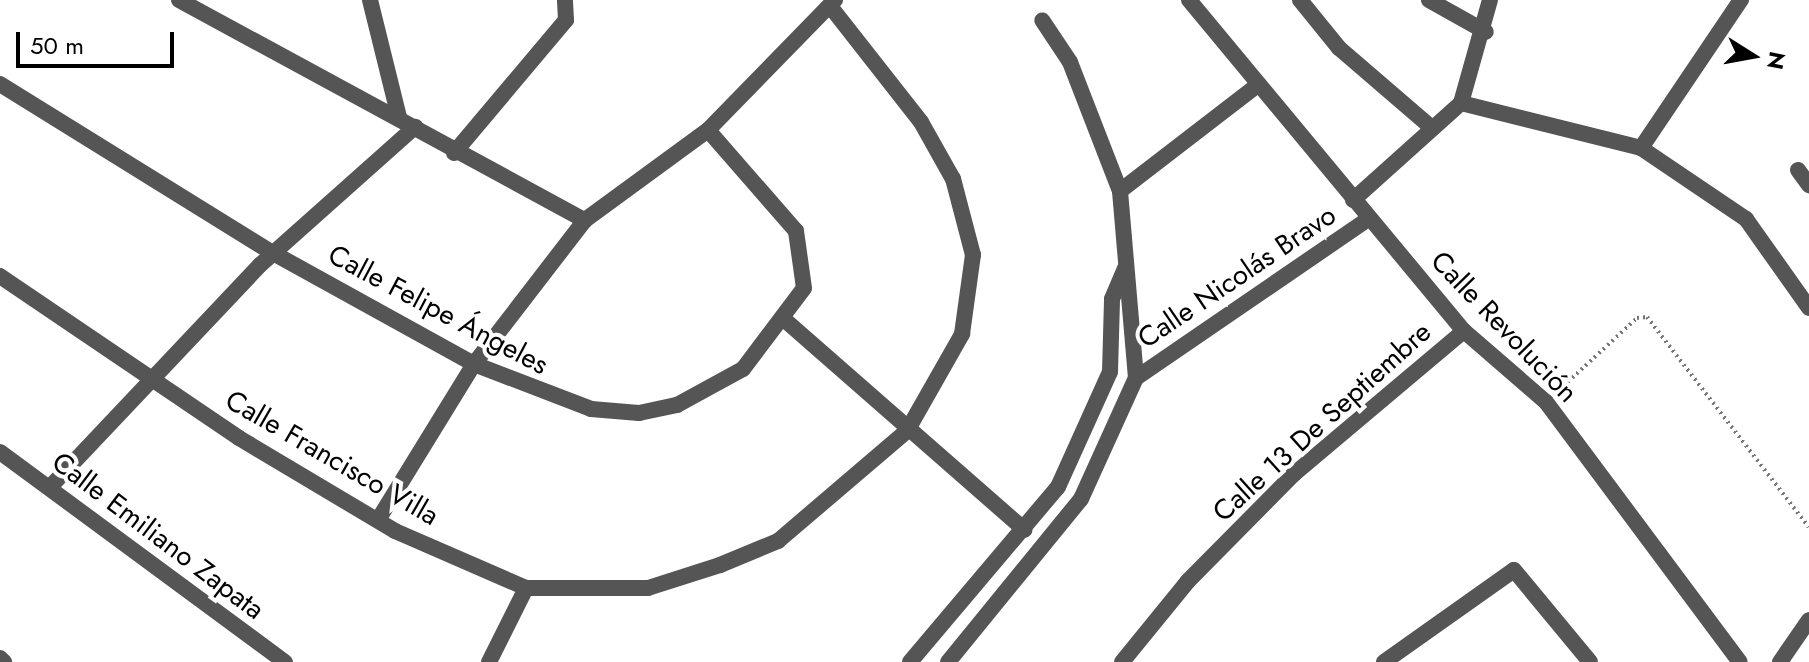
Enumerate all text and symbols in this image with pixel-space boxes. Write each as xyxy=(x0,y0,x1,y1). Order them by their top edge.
scale bar xyxy=(20,16,178,66)
north arrow xyxy=(1713,16,1793,96)
text: 50 m xyxy=(30,28,84,63)
text: N xyxy=(1759,49,1794,72)
street label: Calle Nicolás Bravo xyxy=(1132,198,1342,356)
street label: Calle Felipe Ángeles xyxy=(322,238,554,382)
street label: Calle Revolución xyxy=(1423,244,1585,410)
street label: Calle 13 De Septiembre xyxy=(1206,315,1438,529)
street label: Calle Francisco Villa xyxy=(219,383,445,533)
street label: Calle Emiliano Zapata xyxy=(45,445,271,627)

